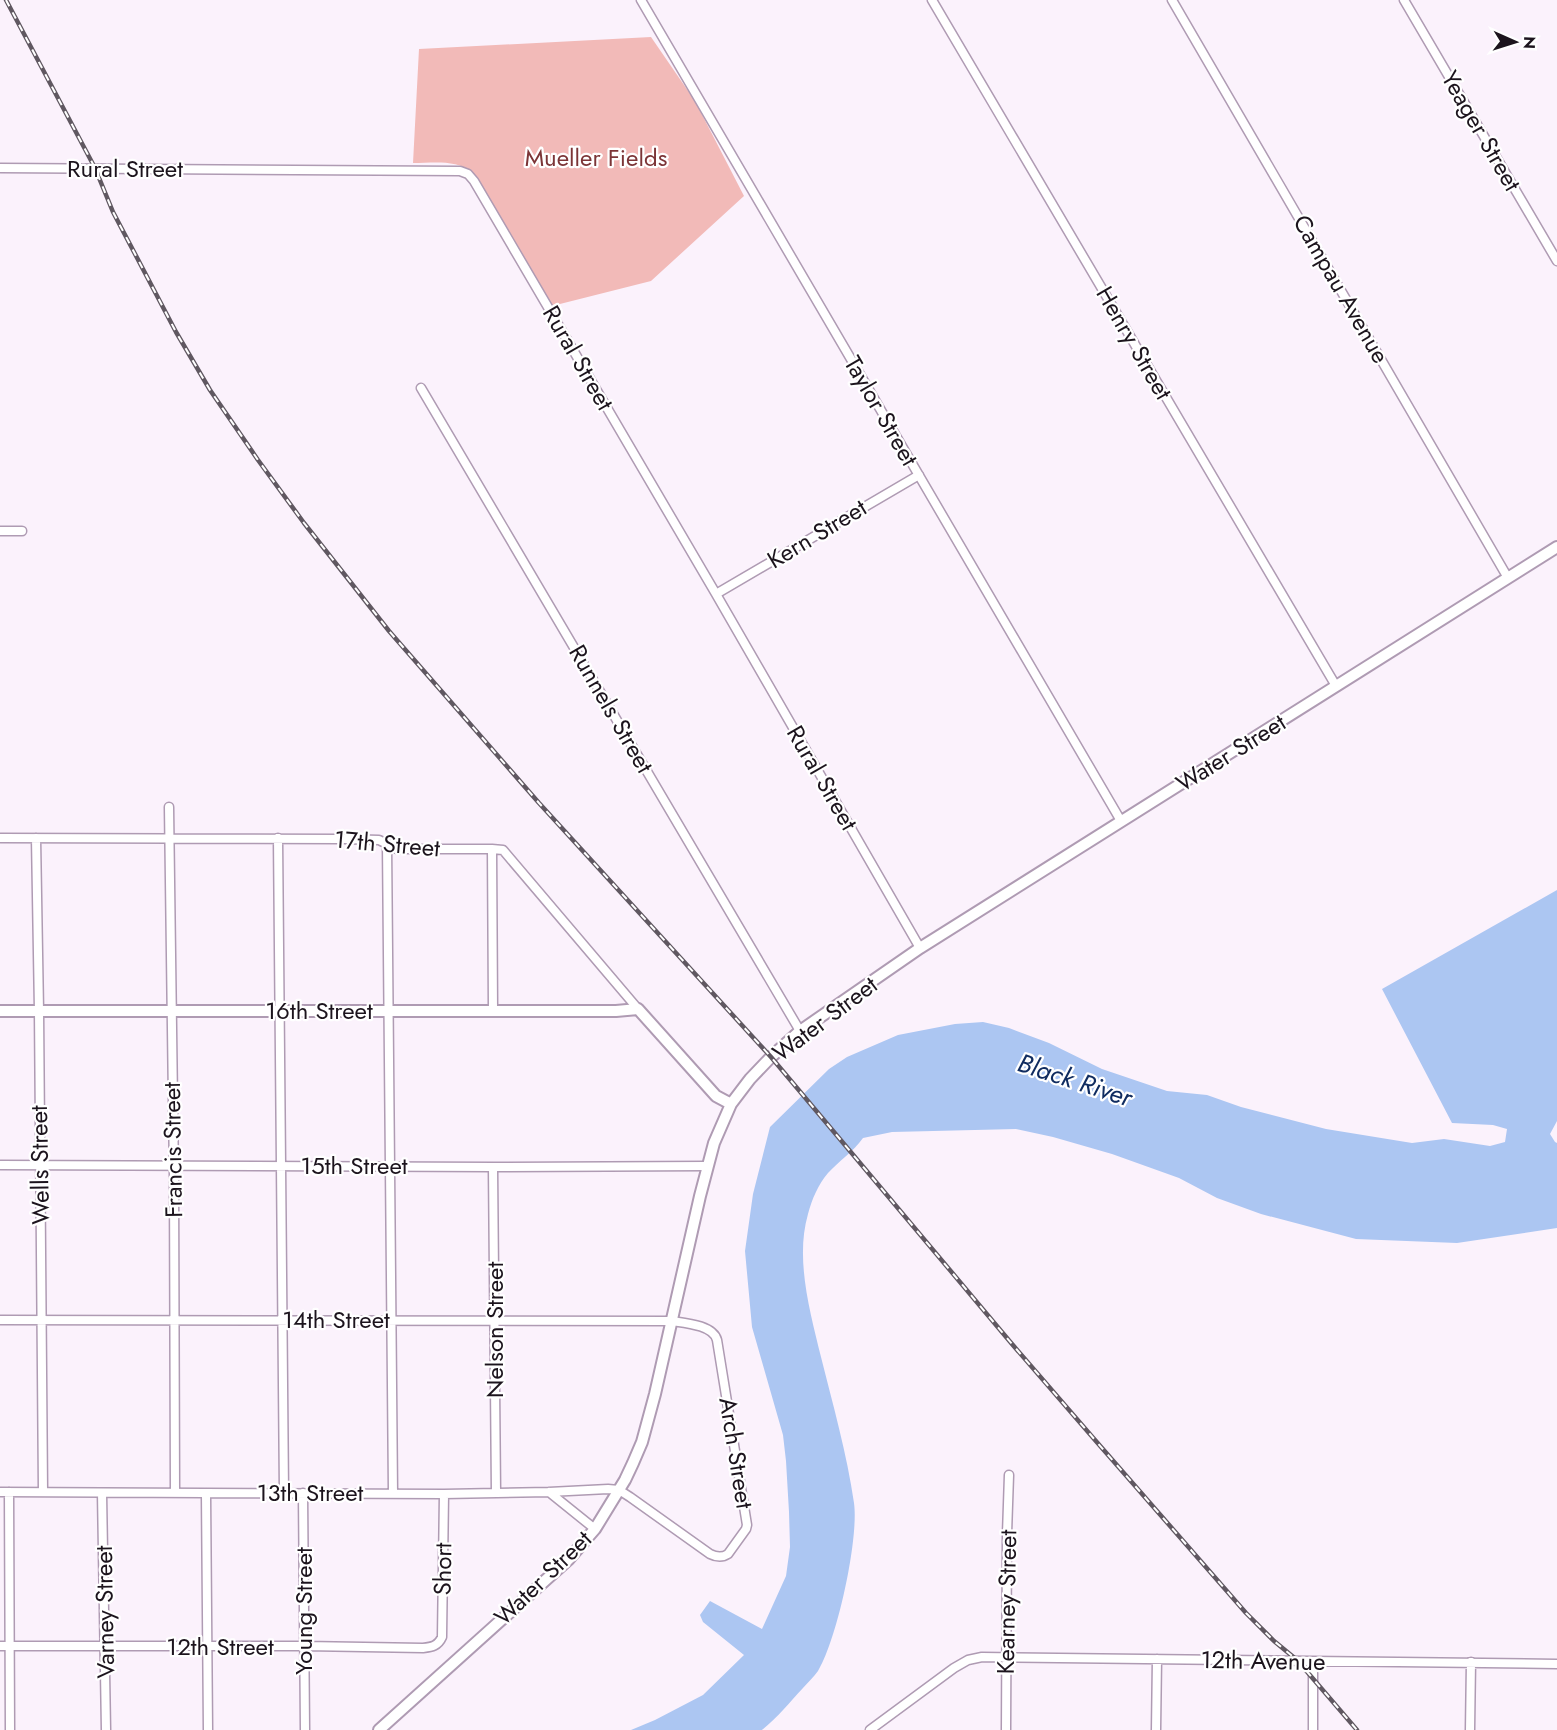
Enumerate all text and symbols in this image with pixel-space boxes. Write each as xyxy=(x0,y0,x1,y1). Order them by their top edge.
north arrow xyxy=(1485,12,1545,72)
text: N xyxy=(1518,36,1541,50)
street label: Yeager Street xyxy=(1433,64,1530,198)
park label: Mueller Fields xyxy=(525,140,667,175)
street label: Rural Street xyxy=(67,151,183,186)
street label: Campau Avenue xyxy=(1285,208,1398,370)
street label: Henry Street xyxy=(1088,279,1181,406)
street label: Rural Street xyxy=(534,299,623,417)
street label: Taylor Street xyxy=(836,349,927,473)
street label: Kern Street xyxy=(760,490,873,577)
street label: Runnels Street xyxy=(560,638,663,780)
street label: Water Street xyxy=(1169,705,1293,800)
street label: Rural Street xyxy=(778,719,867,837)
street label: 17th Street xyxy=(333,821,442,866)
street label: Water Street xyxy=(765,967,885,1070)
street label: 16th Street xyxy=(265,993,373,1028)
water label: Black River xyxy=(1013,1044,1138,1117)
street label: Francis Street xyxy=(154,1082,191,1218)
street label: Wells Street xyxy=(21,1105,58,1225)
street label: 15th Street xyxy=(300,1148,408,1183)
street label: Nelson Street xyxy=(477,1262,512,1398)
street label: 14th Street xyxy=(282,1302,390,1337)
street label: Arch Street xyxy=(710,1395,763,1511)
street label: 13th Street xyxy=(257,1475,364,1510)
street label: Water Street xyxy=(486,1522,599,1633)
street label: Kearney Street xyxy=(988,1529,1025,1675)
street label: Short xyxy=(425,1542,460,1596)
street label: Varney Street xyxy=(86,1545,123,1679)
street label: Young Street xyxy=(286,1547,321,1675)
street label: 12th Street xyxy=(166,1629,274,1664)
street label: 12th Avenue xyxy=(1200,1642,1326,1679)

